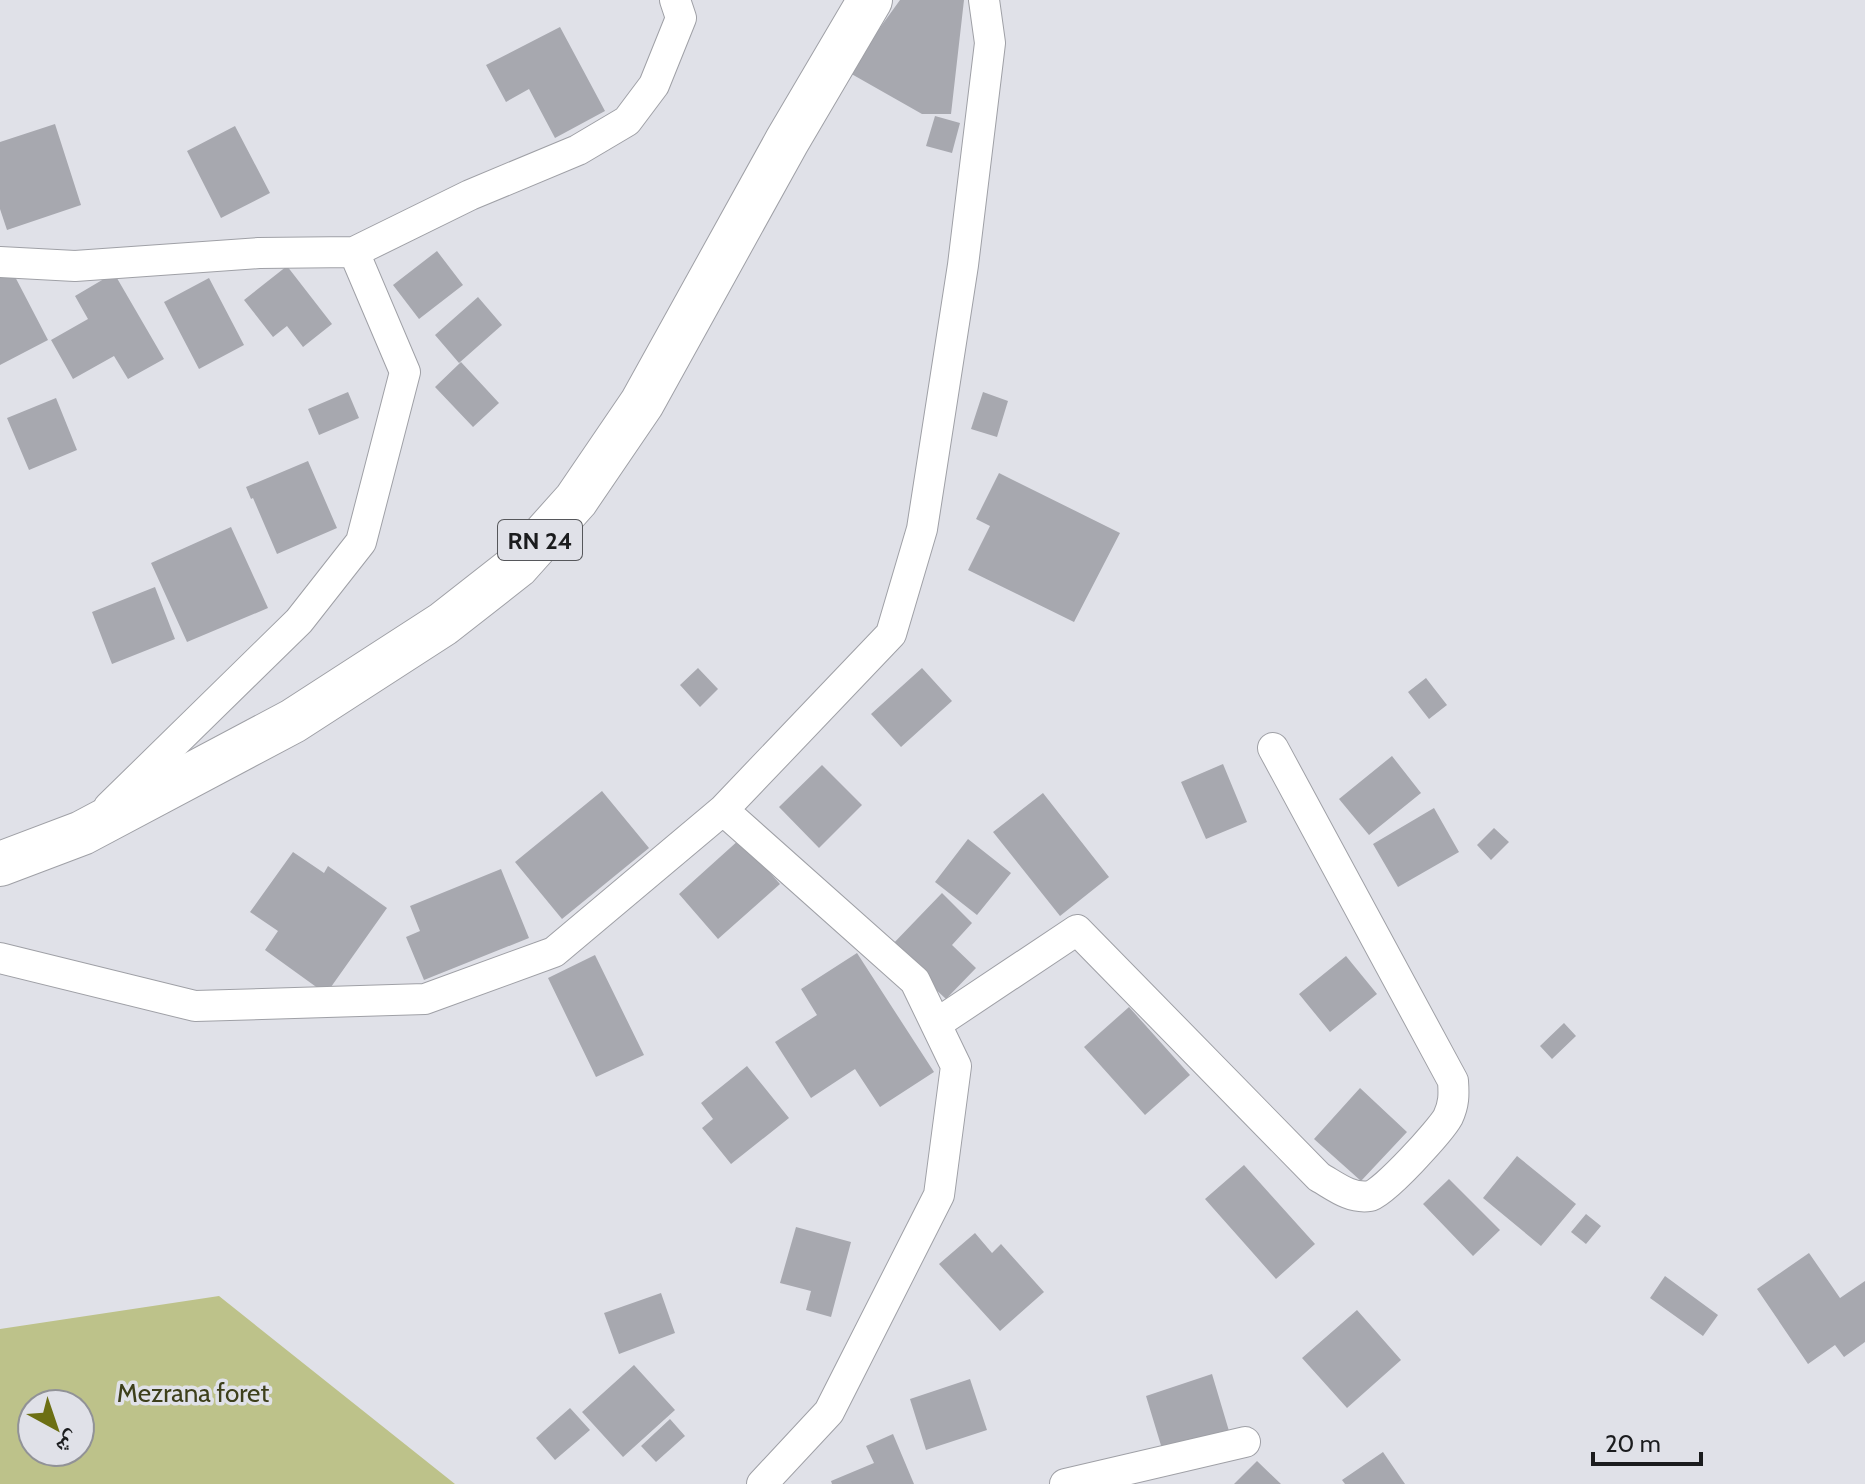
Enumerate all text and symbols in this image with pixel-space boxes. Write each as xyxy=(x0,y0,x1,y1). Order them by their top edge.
road number: RN 24 xyxy=(498,520,582,560)
park label: Mezrana foret xyxy=(117,1377,269,1409)
north arrow xyxy=(16,1388,96,1468)
scale bar xyxy=(1593,1416,1701,1466)
text: ش xyxy=(51,1425,86,1461)
text: 20 m xyxy=(1605,1429,1661,1458)

